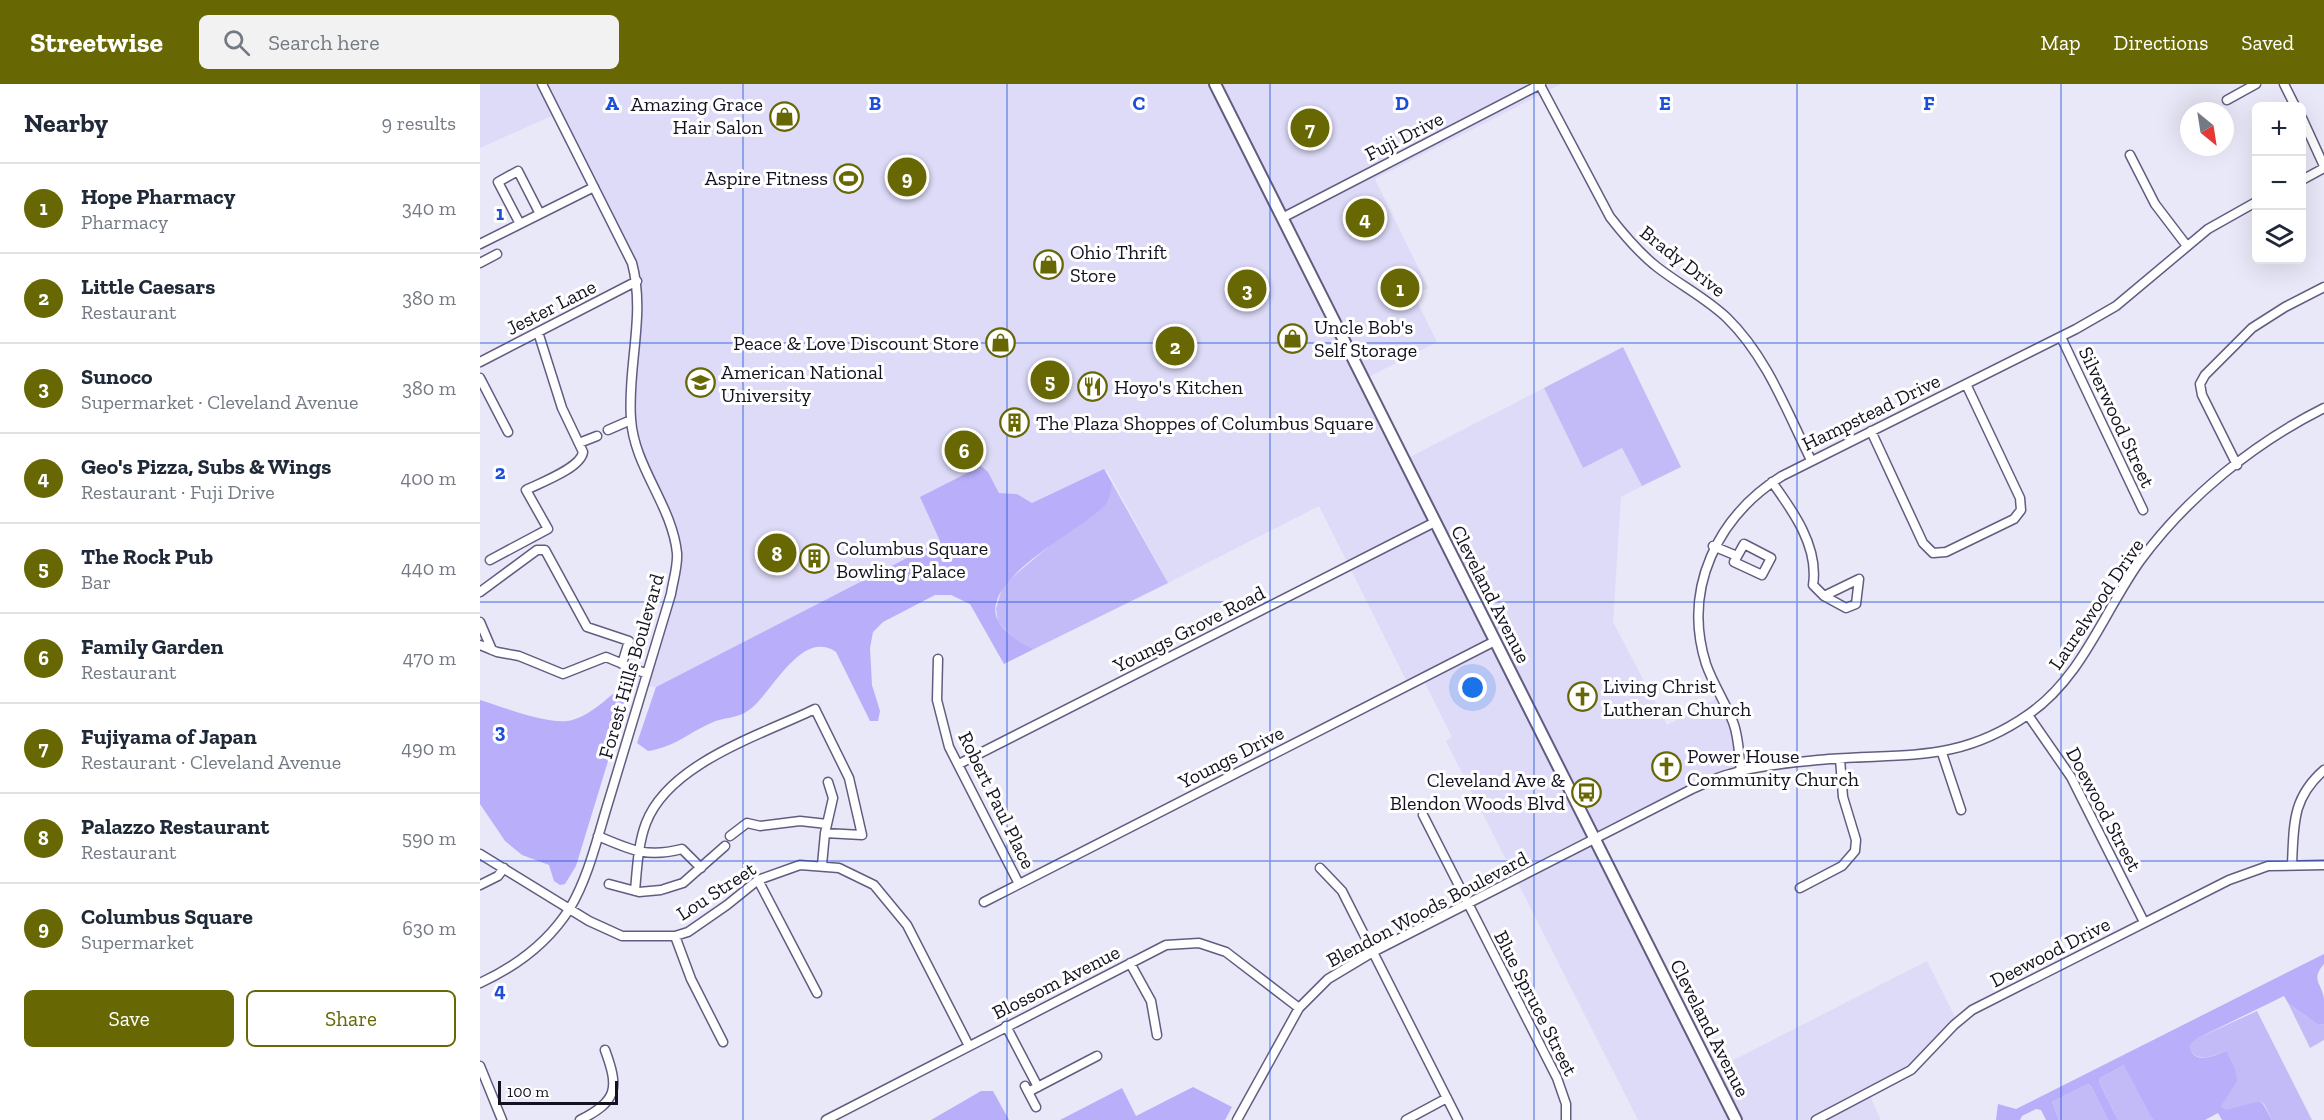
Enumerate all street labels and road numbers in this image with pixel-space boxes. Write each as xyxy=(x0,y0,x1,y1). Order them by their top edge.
street label: Fuji Drive xyxy=(1361,106,1447,166)
street label: Brady Drive xyxy=(1635,220,1731,302)
street label: Jester Lane xyxy=(502,274,600,340)
street label: Silverwood Street xyxy=(2074,343,2160,492)
street label: Hampstead Drive xyxy=(1798,368,1944,456)
street label: Cleveland Avenue xyxy=(1446,521,1536,667)
street label: Laurelwood Drive xyxy=(2043,534,2149,674)
street label: Forest Hills Boulevard xyxy=(593,571,669,761)
street label: Youngs Grove Road xyxy=(1108,580,1269,678)
street label: Youngs Drive xyxy=(1173,720,1288,794)
street label: Robert Paul Place xyxy=(953,727,1041,873)
street label: Doewood Street xyxy=(2061,743,2147,876)
street label: Blendon Woods Boulevard xyxy=(1322,846,1532,972)
street label: Lou Street xyxy=(672,856,761,925)
street label: Deewood Drive xyxy=(1986,912,2114,992)
street label: Blue Spruce Street xyxy=(1489,926,1583,1080)
street label: Blossom Avenue xyxy=(988,940,1124,1024)
street label: Cleveland Avenue xyxy=(1665,955,1755,1101)

